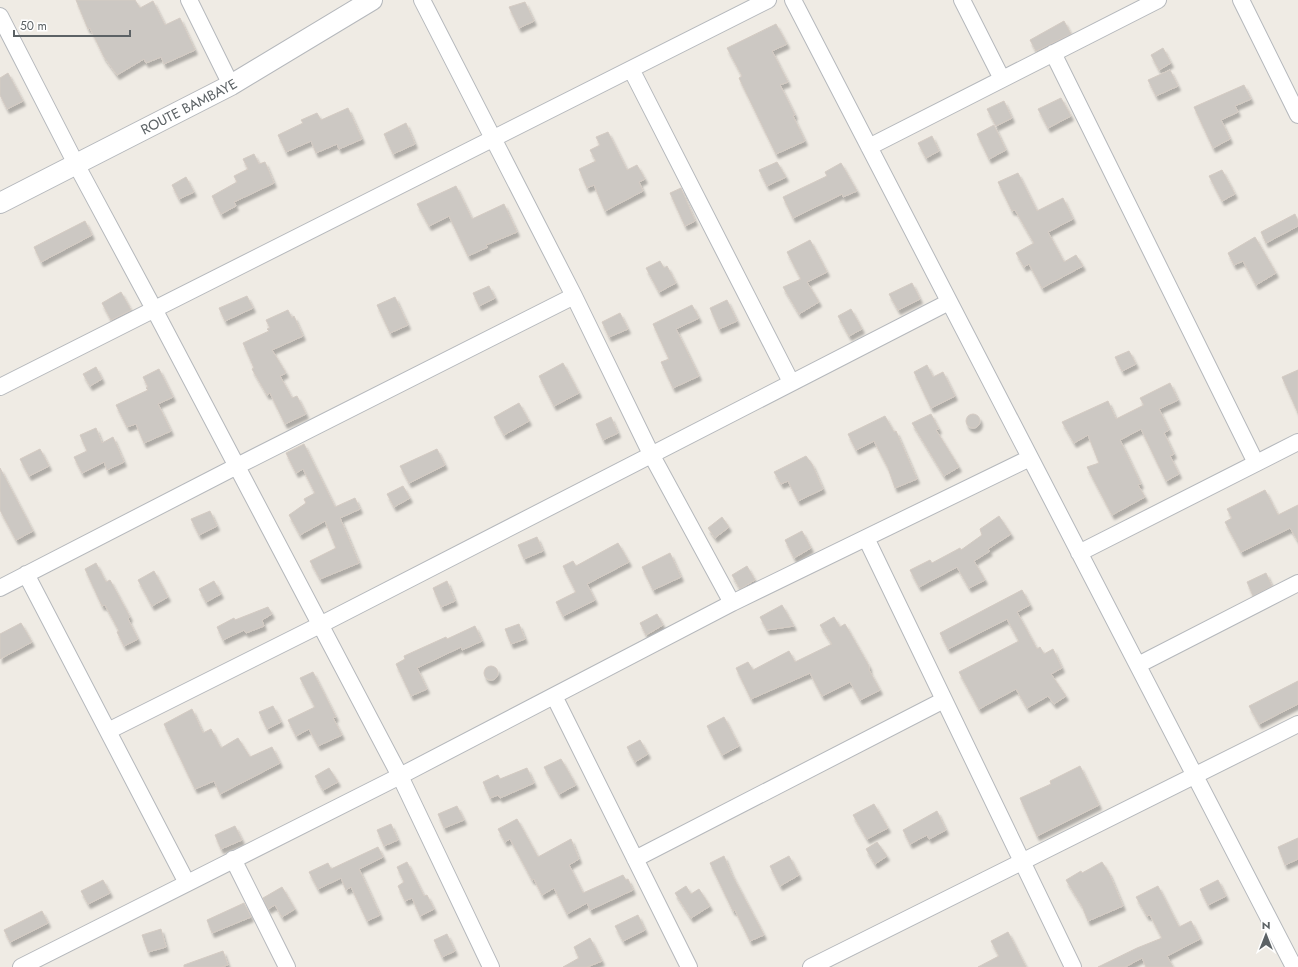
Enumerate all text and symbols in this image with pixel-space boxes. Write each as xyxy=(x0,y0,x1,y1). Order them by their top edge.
scale bar xyxy=(14,12,130,38)
text: 50 m xyxy=(20,17,47,35)
street label: ROUTE BAMBAYE xyxy=(137,74,241,140)
north arrow xyxy=(1246,915,1286,955)
text: N xyxy=(1262,917,1270,933)

